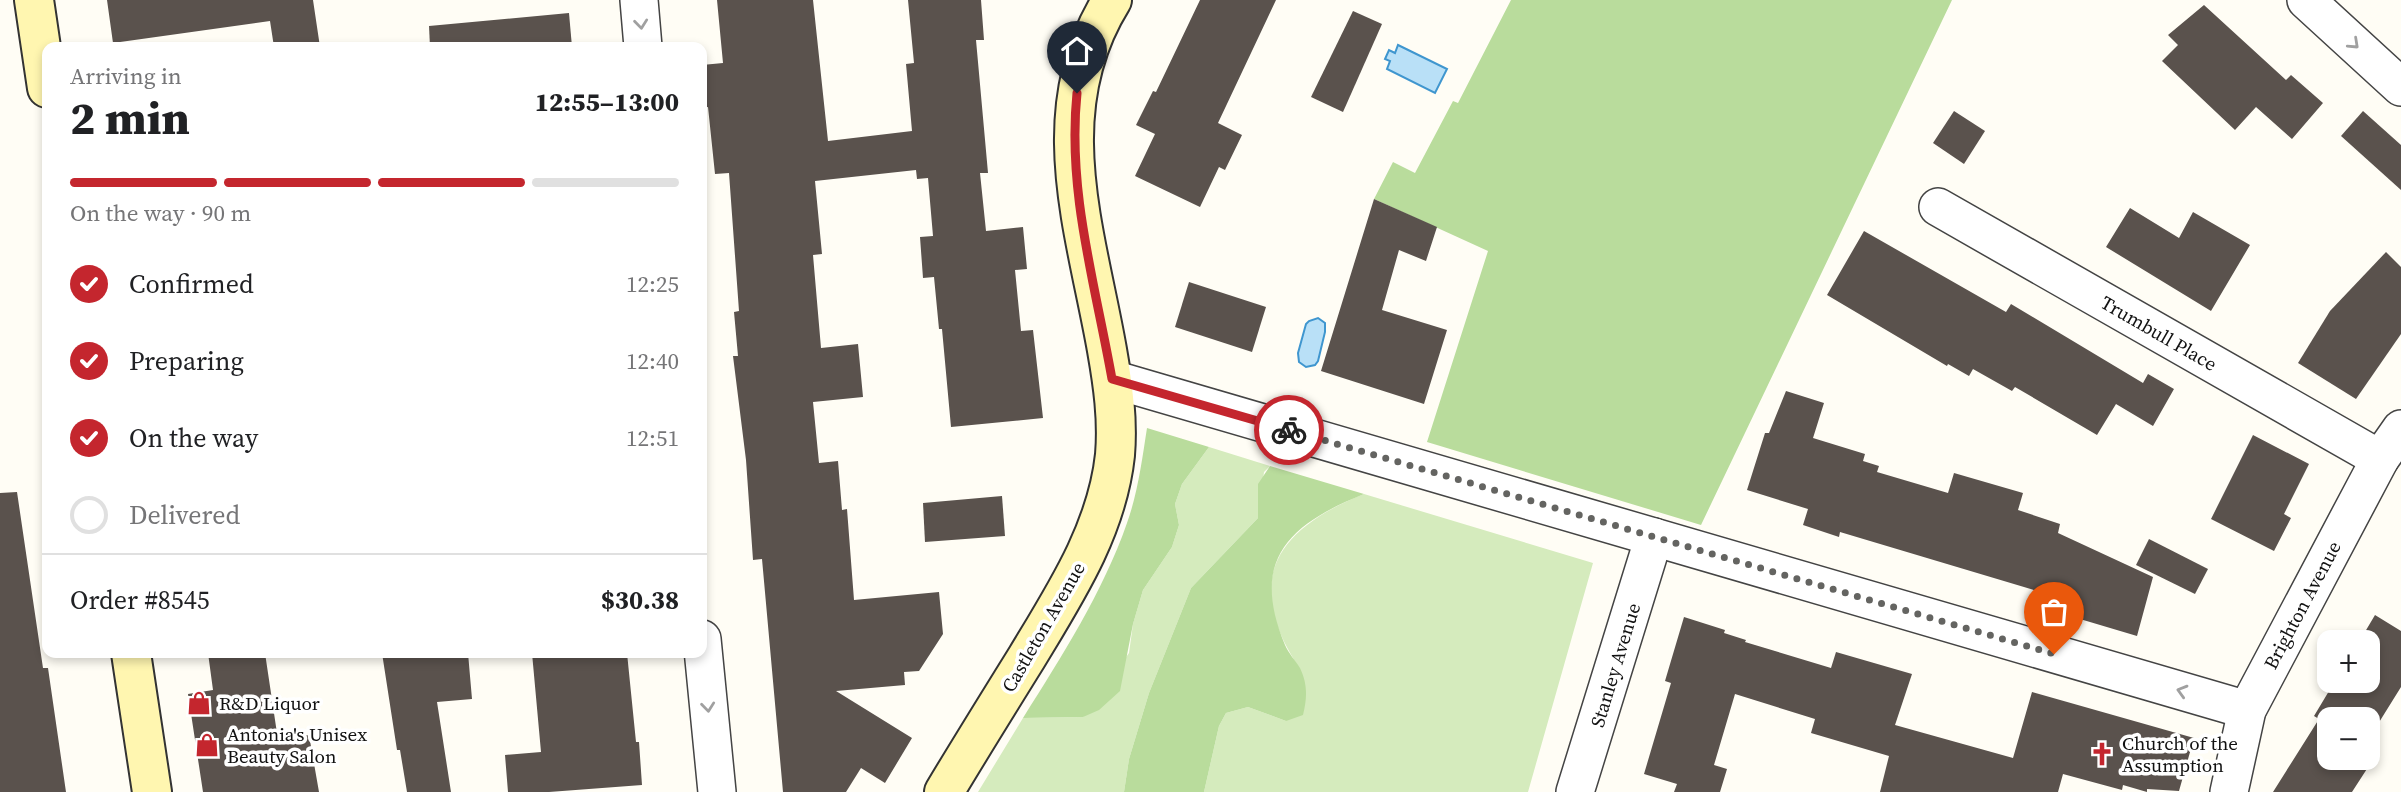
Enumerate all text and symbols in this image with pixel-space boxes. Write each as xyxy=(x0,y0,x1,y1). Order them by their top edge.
one-way arrow xyxy=(633,18,648,29)
pin xyxy=(1047,21,1107,93)
icon: home xyxy=(1058,32,1096,70)
one-way arrow xyxy=(2346,35,2359,48)
text: Arriving in xyxy=(70,60,182,92)
text: 12:55–13:00 xyxy=(535,84,679,120)
text: 2 min xyxy=(70,86,190,149)
text: On the way · 90 m xyxy=(70,197,251,229)
icon: check xyxy=(70,265,108,303)
text: Confirmed xyxy=(129,266,254,302)
text: 12:25 xyxy=(626,268,679,300)
street label: Trumbull Place xyxy=(2096,289,2222,377)
icon: check xyxy=(70,342,108,380)
text: Preparing xyxy=(129,343,244,379)
text: 12:40 xyxy=(626,345,679,377)
courier xyxy=(1254,395,1324,465)
icon: bike xyxy=(1270,411,1308,449)
icon: check xyxy=(70,419,108,457)
text: On the way xyxy=(129,420,258,456)
text: 12:51 xyxy=(626,422,679,454)
text: Delivered xyxy=(129,497,240,533)
street label: Brighton Avenue xyxy=(2257,536,2347,674)
street label: Castleton Avenue xyxy=(995,557,1091,697)
text: Order #8545 xyxy=(70,582,210,618)
text: $30.38 xyxy=(601,582,679,618)
pin xyxy=(2024,582,2084,654)
icon: bag xyxy=(2035,593,2073,631)
street label: Stanley Avenue xyxy=(1584,600,1646,730)
map controls xyxy=(2317,630,2380,770)
button: + xyxy=(2317,630,2380,693)
one-way arrow xyxy=(2176,685,2188,700)
shop icon: R&D Liquor xyxy=(185,689,213,717)
place label: R&D Liquor xyxy=(219,690,320,716)
one-way arrow xyxy=(701,701,716,713)
button: − xyxy=(2317,707,2380,770)
place label: Antonia's Unisex Beauty Salon xyxy=(227,721,367,769)
place label: Church of the Assumption xyxy=(2122,730,2238,778)
shop icon: Antonia's Unisex Beauty Salon xyxy=(193,731,221,759)
church icon: Church of the Assumption xyxy=(2088,740,2116,768)

